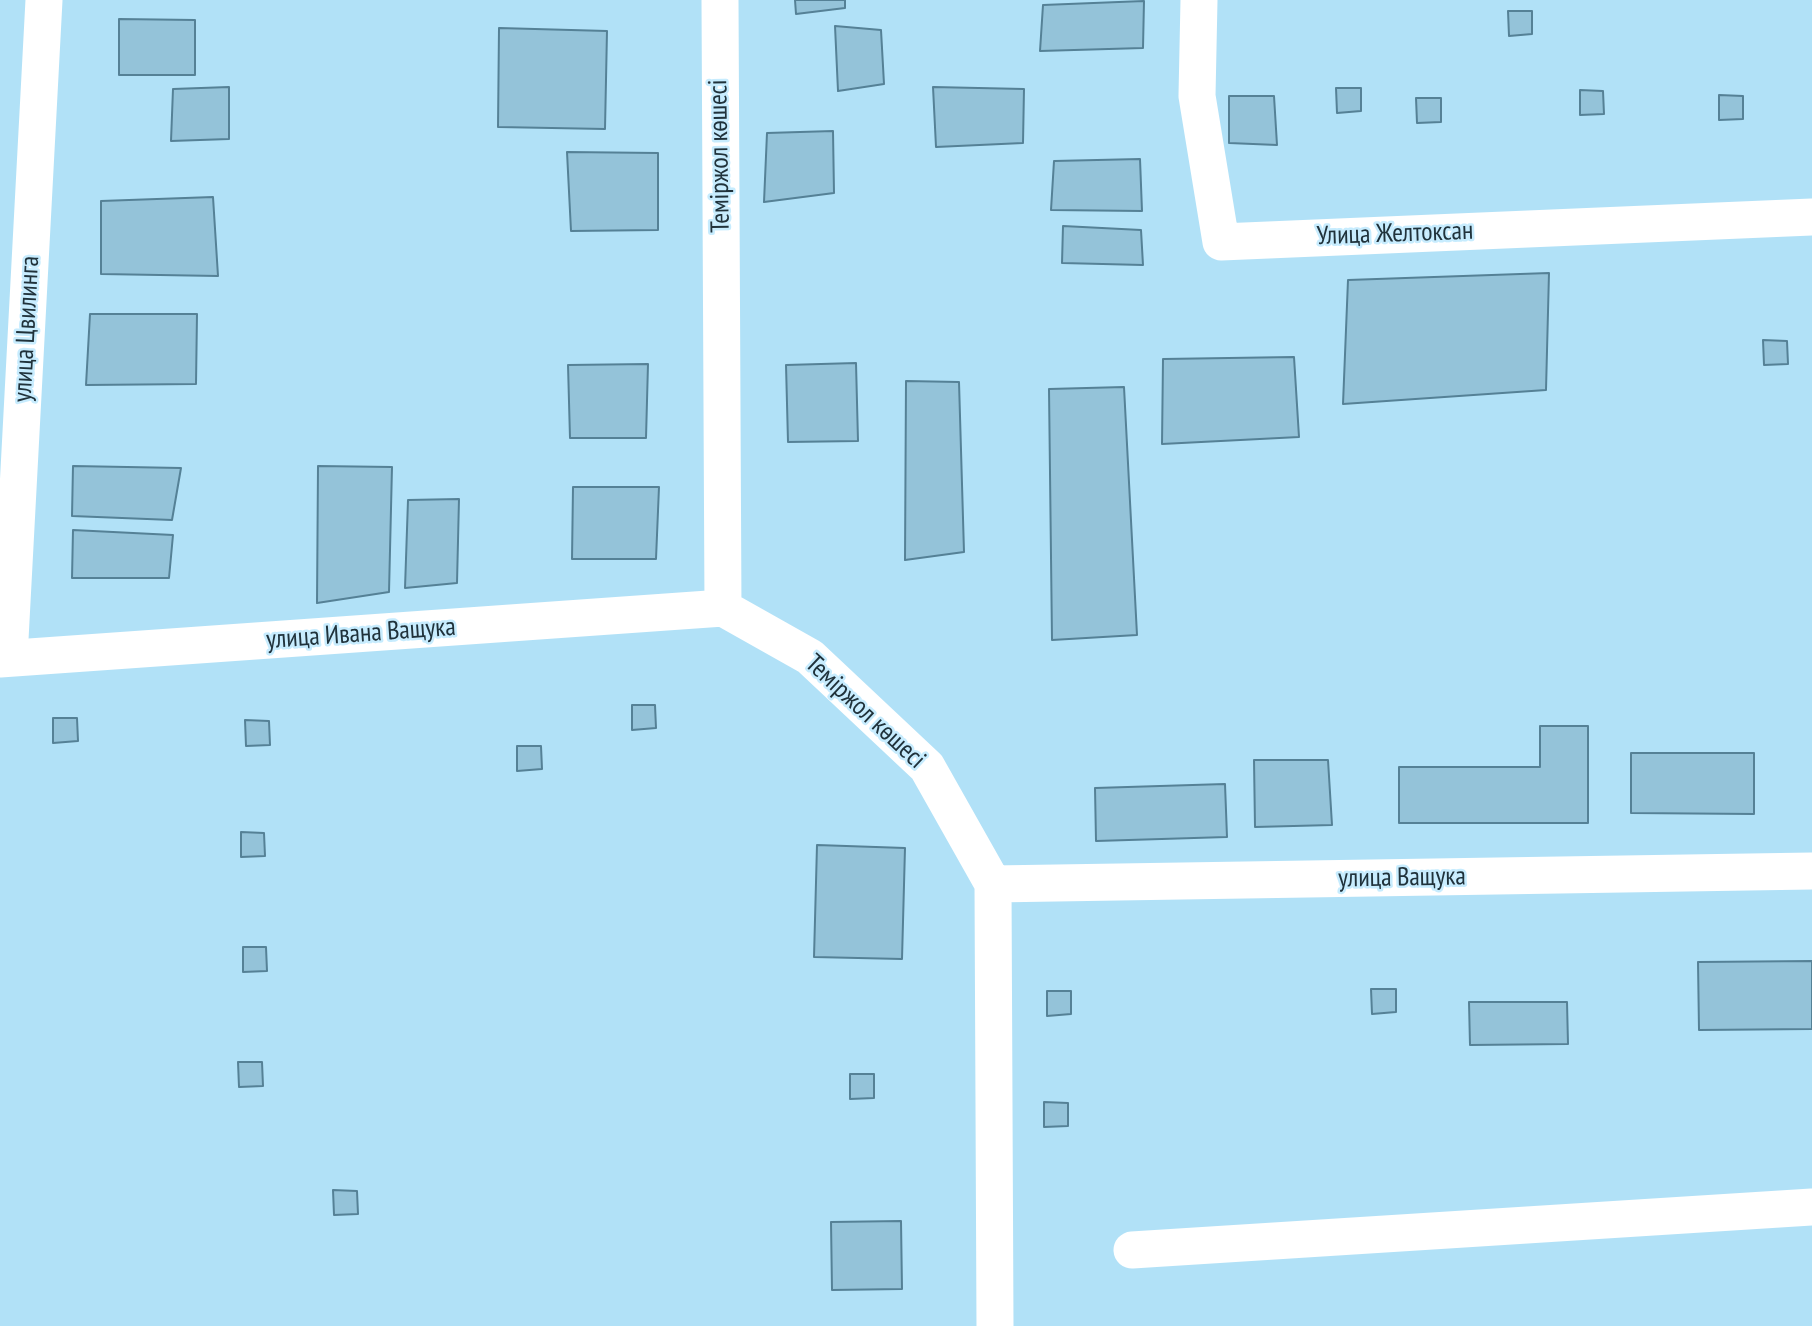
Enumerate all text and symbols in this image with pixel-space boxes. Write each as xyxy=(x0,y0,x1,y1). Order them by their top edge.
street label: Теміржол көшесі xyxy=(703,79,737,233)
street label: Улица Желтоксан xyxy=(1316,216,1474,252)
street label: улица Цвилинга xyxy=(8,255,46,403)
street label: улица Ивана Ващука xyxy=(265,612,457,656)
street label: Теміржол көшесі xyxy=(798,648,932,776)
street label: улица Ващука xyxy=(1338,861,1466,895)

